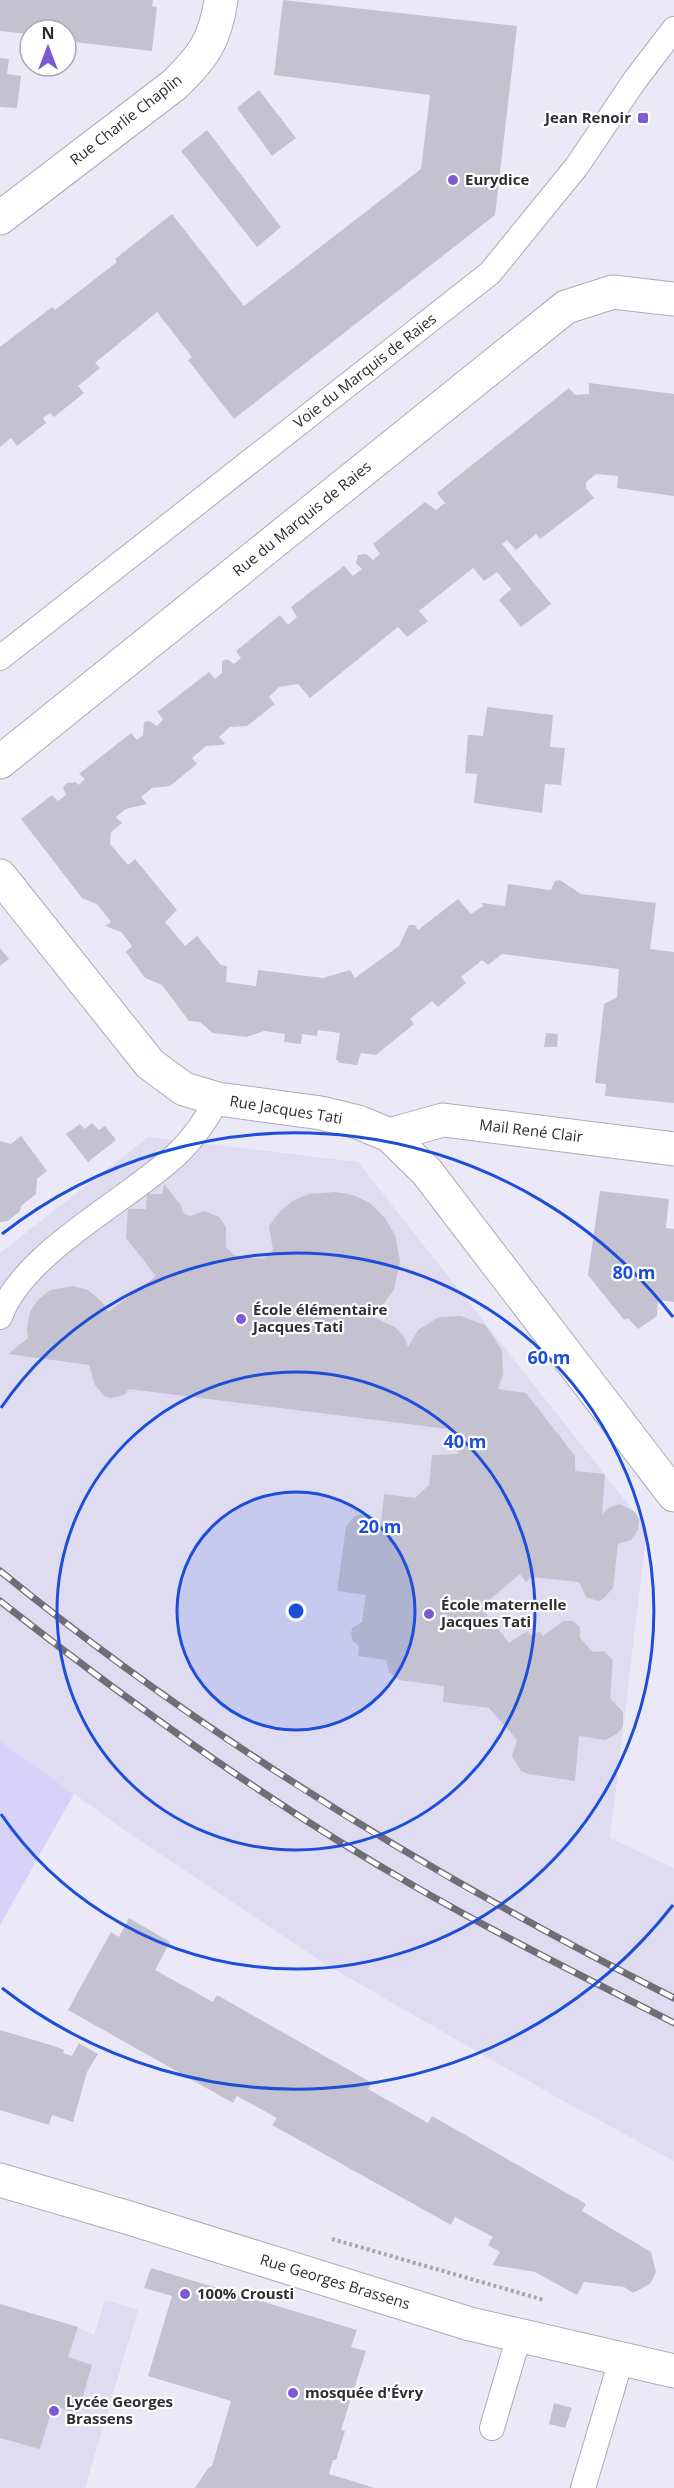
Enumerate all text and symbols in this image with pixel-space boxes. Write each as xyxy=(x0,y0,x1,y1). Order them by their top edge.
north arrow xyxy=(18,18,78,78)
text: N xyxy=(41,22,55,44)
street label: Rue Charlie Chaplin xyxy=(65,69,185,169)
place label: Jean Renoir xyxy=(543,107,631,127)
marker: Jean Renoir xyxy=(636,111,650,125)
place label: Eurydice xyxy=(465,169,529,189)
marker: Eurydice xyxy=(446,173,460,187)
street label: Voie du Marquis de Raies xyxy=(289,308,440,432)
street label: Rue du Marquis de Raies xyxy=(228,456,375,580)
street label: Rue Jacques Tati xyxy=(228,1090,344,1128)
street label: Mail René Clair xyxy=(478,1114,584,1146)
text: 80 m xyxy=(613,1260,655,1284)
place label: École élémentaire Jacques Tati xyxy=(251,1299,387,1336)
marker: École élémentaire Jacques Tati xyxy=(234,1312,248,1326)
text: 60 m xyxy=(528,1345,570,1369)
text: 40 m xyxy=(444,1429,486,1453)
text: 20 m xyxy=(359,1514,401,1538)
place label: École maternelle Jacques Tati xyxy=(439,1594,567,1631)
centre of rings xyxy=(286,1601,306,1621)
marker: École maternelle Jacques Tati xyxy=(422,1607,436,1621)
street label: Rue Georges Brassens xyxy=(258,2249,413,2313)
place label: 100% Crousti xyxy=(197,2283,294,2303)
marker: 100% Crousti xyxy=(178,2287,192,2301)
place label: mosquée d'Évry xyxy=(305,2382,424,2402)
marker: mosquée d'Évry xyxy=(286,2386,300,2400)
place label: Lycée Georges Brassens xyxy=(66,2391,173,2428)
marker: Lycée Georges Brassens xyxy=(47,2404,61,2418)

